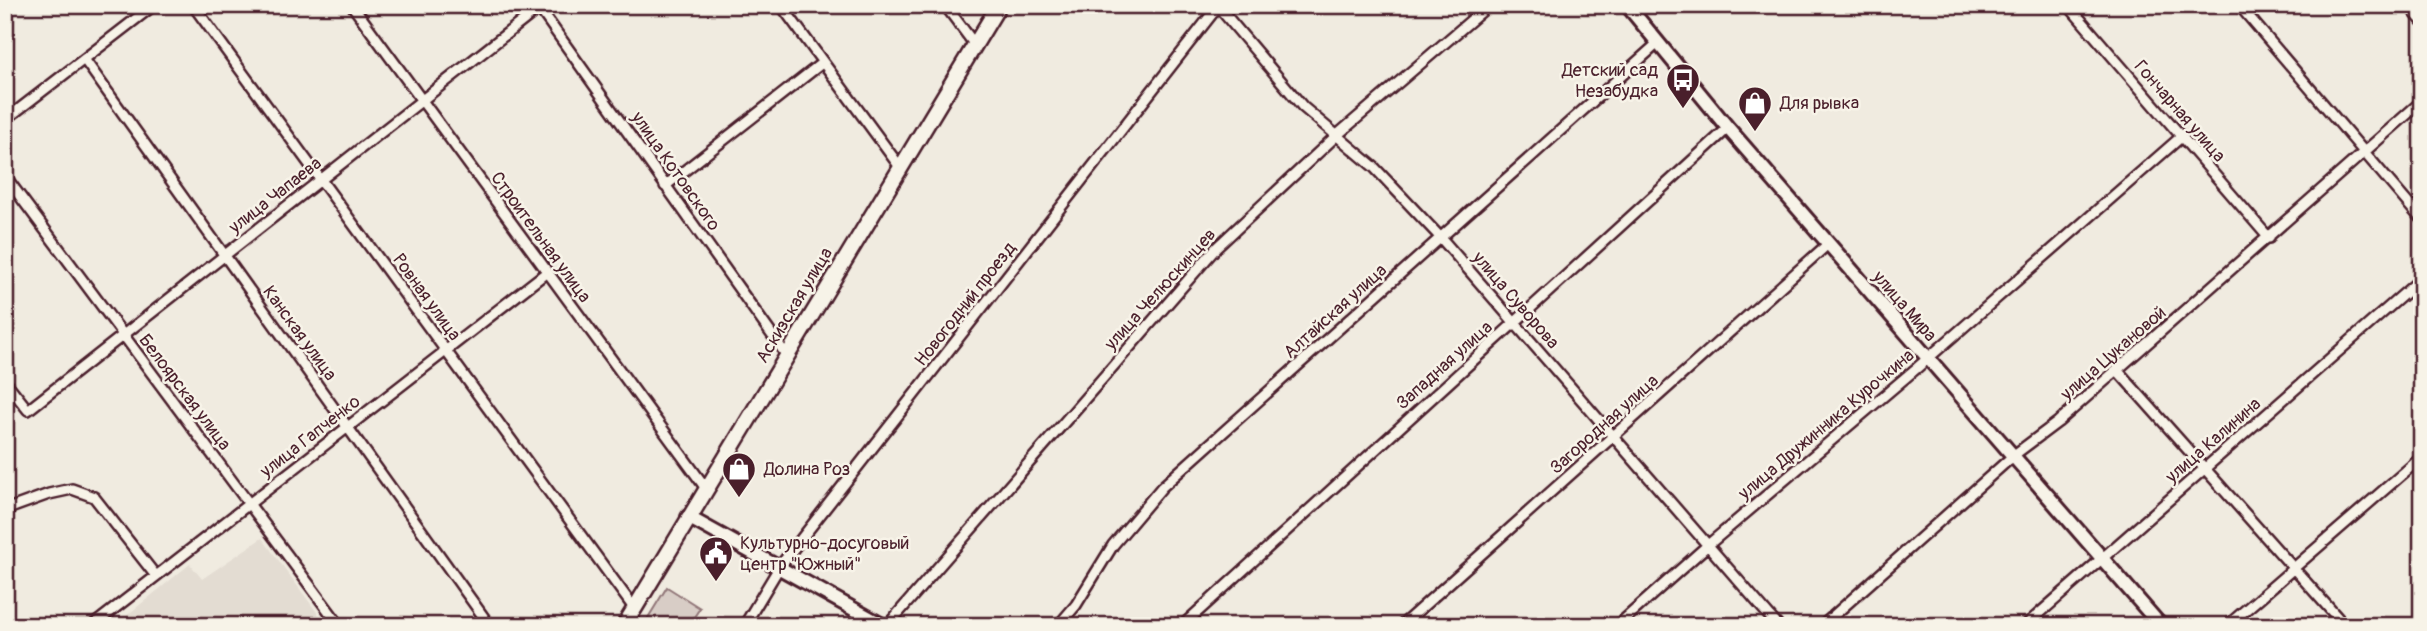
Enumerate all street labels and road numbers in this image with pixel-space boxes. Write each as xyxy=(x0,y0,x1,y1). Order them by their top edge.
street label: Гончарная улица xyxy=(2129,56,2230,167)
street label: улица Котовского xyxy=(625,106,725,236)
street label: улица Чапаева xyxy=(223,152,326,239)
street label: Строительная улица xyxy=(485,167,596,307)
street label: улица Челюскинцев xyxy=(1099,224,1221,356)
street label: Новогодний проезд xyxy=(910,237,1021,371)
street label: Аскизская улица xyxy=(751,243,838,367)
street label: улица Суворова xyxy=(1466,246,1564,354)
street label: Ровная улица xyxy=(387,249,466,345)
street label: Алтайская улица xyxy=(1279,259,1392,364)
street label: улица Мира xyxy=(1867,265,1942,347)
street label: Канская улица xyxy=(257,281,342,385)
street label: улица Цукановой xyxy=(2055,301,2171,406)
street label: Западная улица xyxy=(1391,316,1497,415)
street label: Белоярская улица xyxy=(133,330,236,455)
street label: улица Дружинника Курочкина xyxy=(1733,344,1919,505)
street label: Загородная улица xyxy=(1545,369,1663,479)
street label: улица Гапченко xyxy=(255,390,365,483)
street label: улица Калинина xyxy=(2160,393,2266,489)

